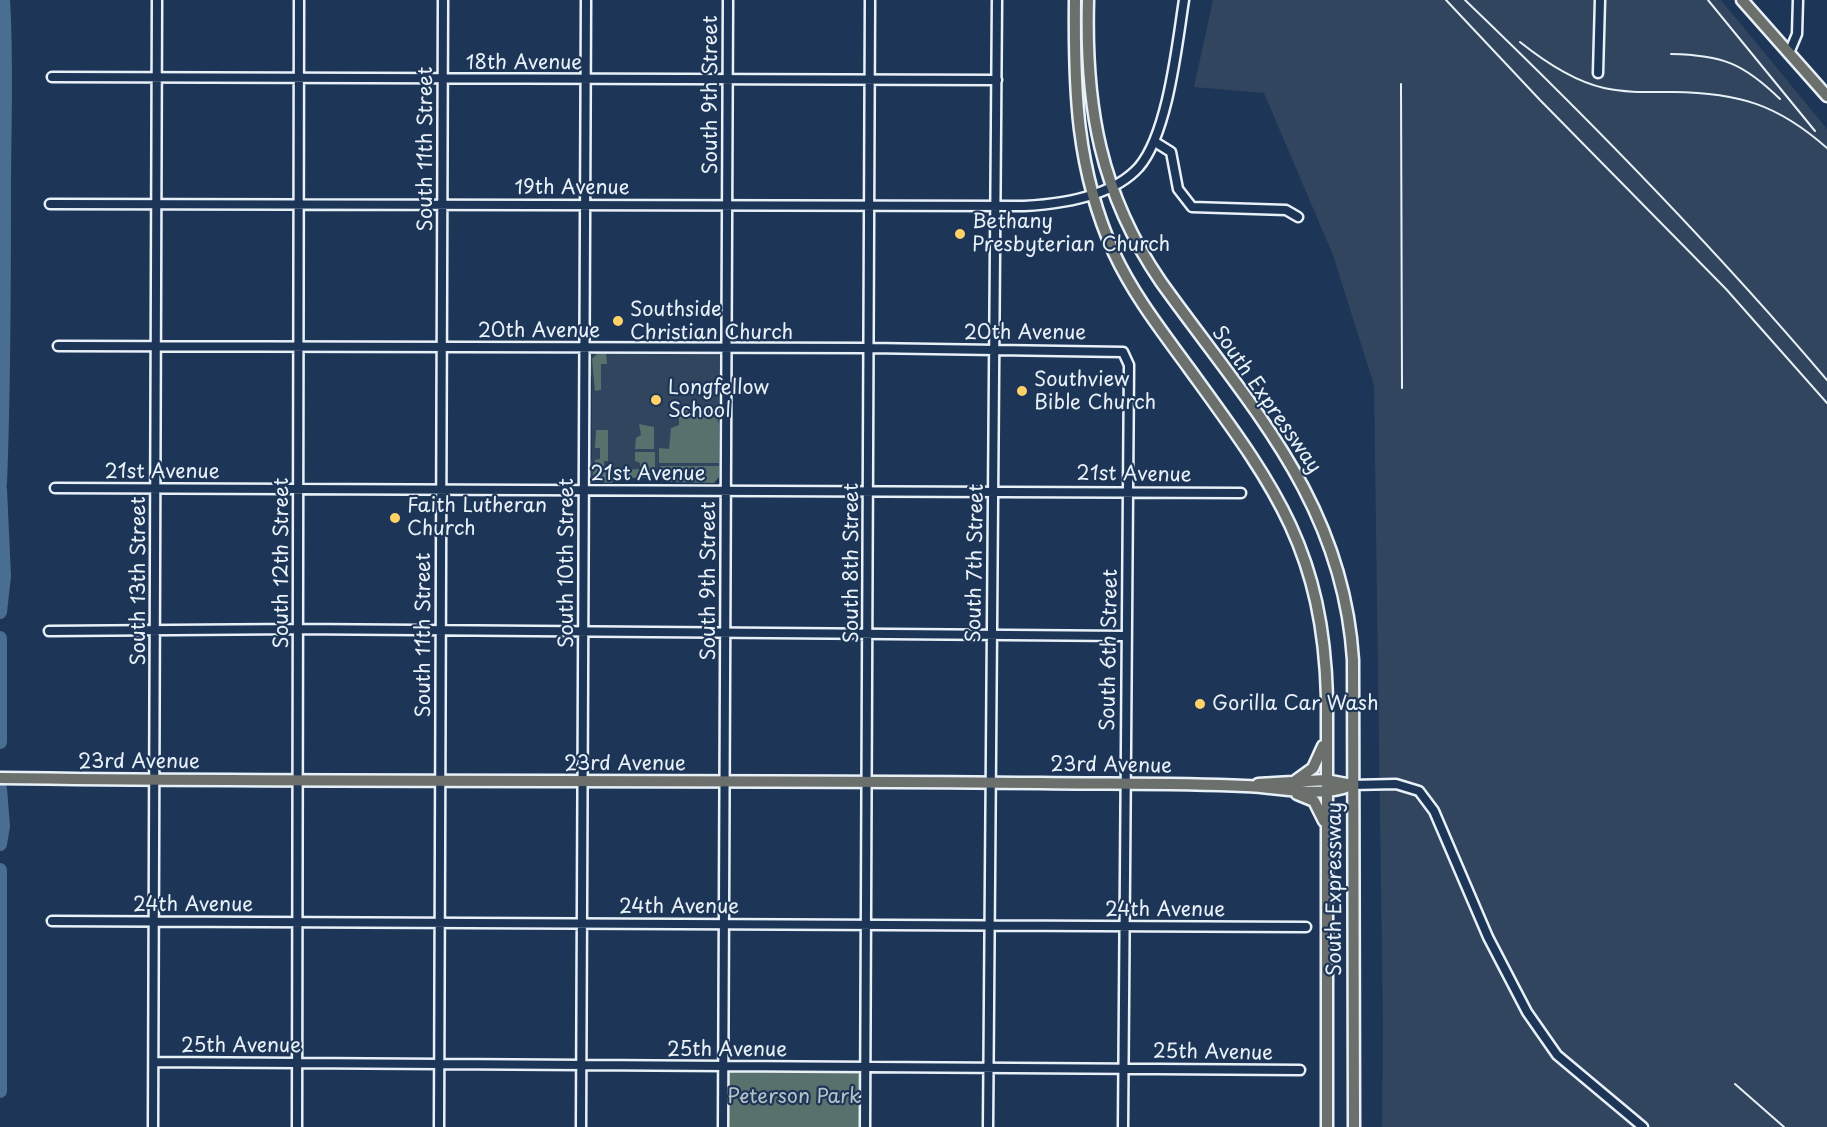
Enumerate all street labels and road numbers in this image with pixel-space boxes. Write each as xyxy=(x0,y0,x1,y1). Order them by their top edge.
street label: South 9th Street xyxy=(699,15,723,175)
street label: 18th Avenue xyxy=(466,51,582,75)
street label: South 11th Street xyxy=(414,67,438,231)
street label: 19th Avenue xyxy=(514,176,630,200)
street label: 20th Avenue xyxy=(478,319,600,343)
street label: 20th Avenue xyxy=(964,321,1086,345)
street label: South Expressway xyxy=(1206,322,1326,478)
street label: 21st Avenue xyxy=(104,460,220,484)
street label: 21st Avenue xyxy=(590,462,706,486)
street label: 21st Avenue xyxy=(1076,462,1192,488)
street label: South 12th Street xyxy=(270,478,294,648)
street label: South 10th Street xyxy=(555,478,579,648)
street label: South 8th Street xyxy=(840,483,864,643)
street label: South 7th Street xyxy=(963,483,989,643)
street label: South 13th Street xyxy=(127,496,151,666)
street label: South 9th Street xyxy=(697,501,721,661)
street label: South 11th Street xyxy=(412,553,436,717)
street label: South 6th Street xyxy=(1097,569,1123,731)
street label: 23rd Avenue xyxy=(78,750,200,774)
street label: 23rd Avenue xyxy=(564,752,686,776)
street label: 23rd Avenue xyxy=(1050,753,1172,779)
street label: South Expressway xyxy=(1323,802,1347,976)
street label: 24th Avenue xyxy=(133,893,253,917)
street label: 24th Avenue xyxy=(619,895,739,919)
street label: 24th Avenue xyxy=(1105,898,1225,922)
street label: 25th Avenue xyxy=(181,1034,301,1058)
street label: 25th Avenue xyxy=(667,1038,787,1062)
street label: 25th Avenue xyxy=(1153,1040,1273,1066)

